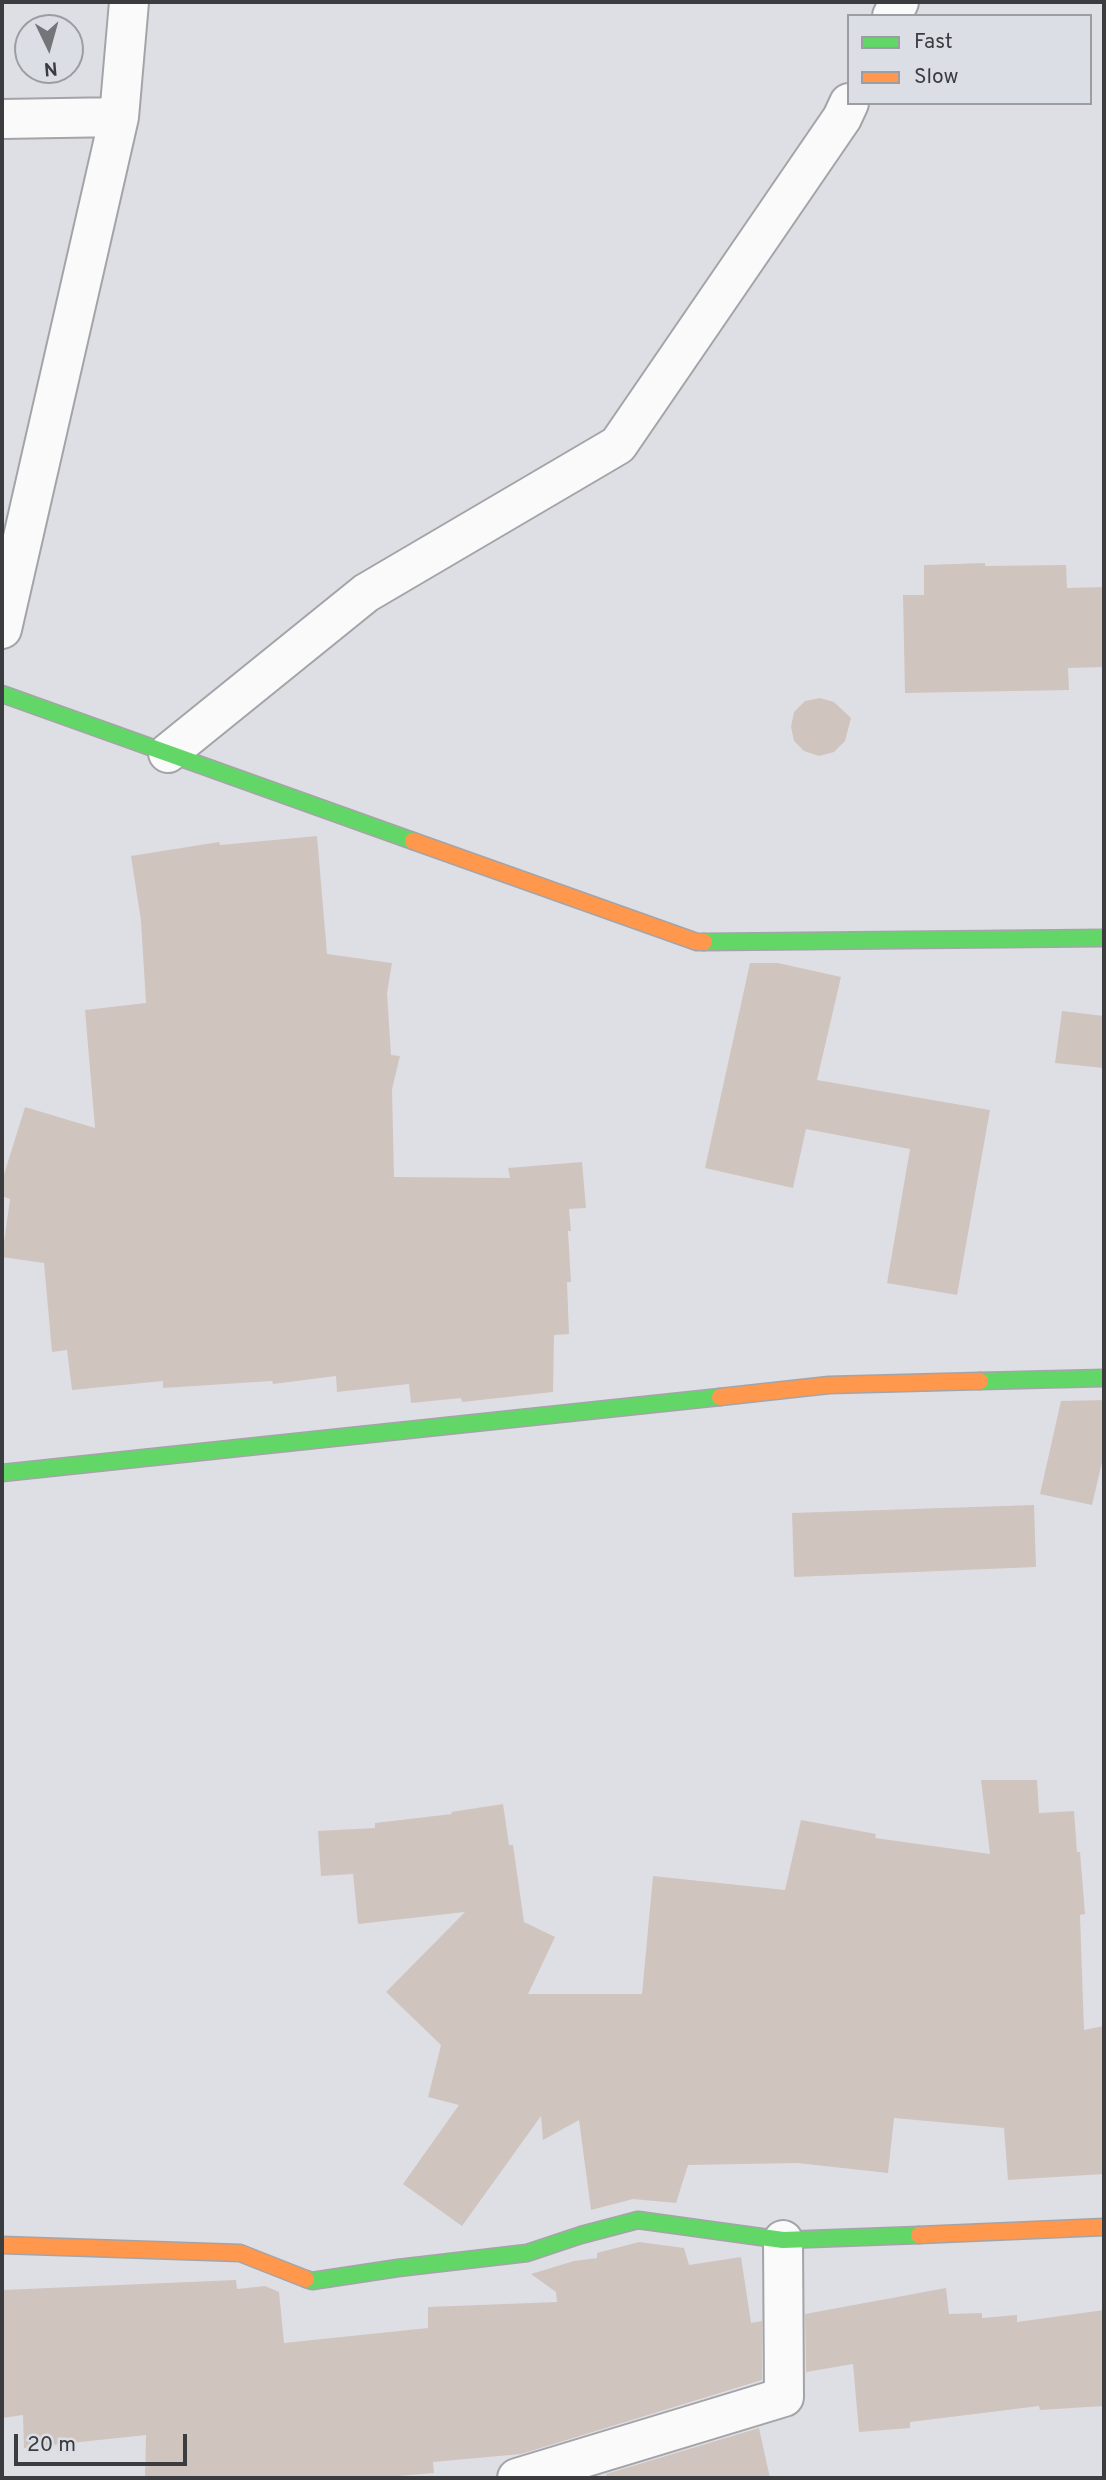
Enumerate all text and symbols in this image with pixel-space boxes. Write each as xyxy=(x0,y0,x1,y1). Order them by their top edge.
north arrow xyxy=(14,14,84,84)
legend xyxy=(847,14,1092,105)
text: Fast xyxy=(914,29,953,56)
text: N xyxy=(43,55,59,80)
text: Slow xyxy=(914,64,959,91)
scale bar xyxy=(18,2420,191,2464)
text: 20 m xyxy=(27,2432,76,2459)

